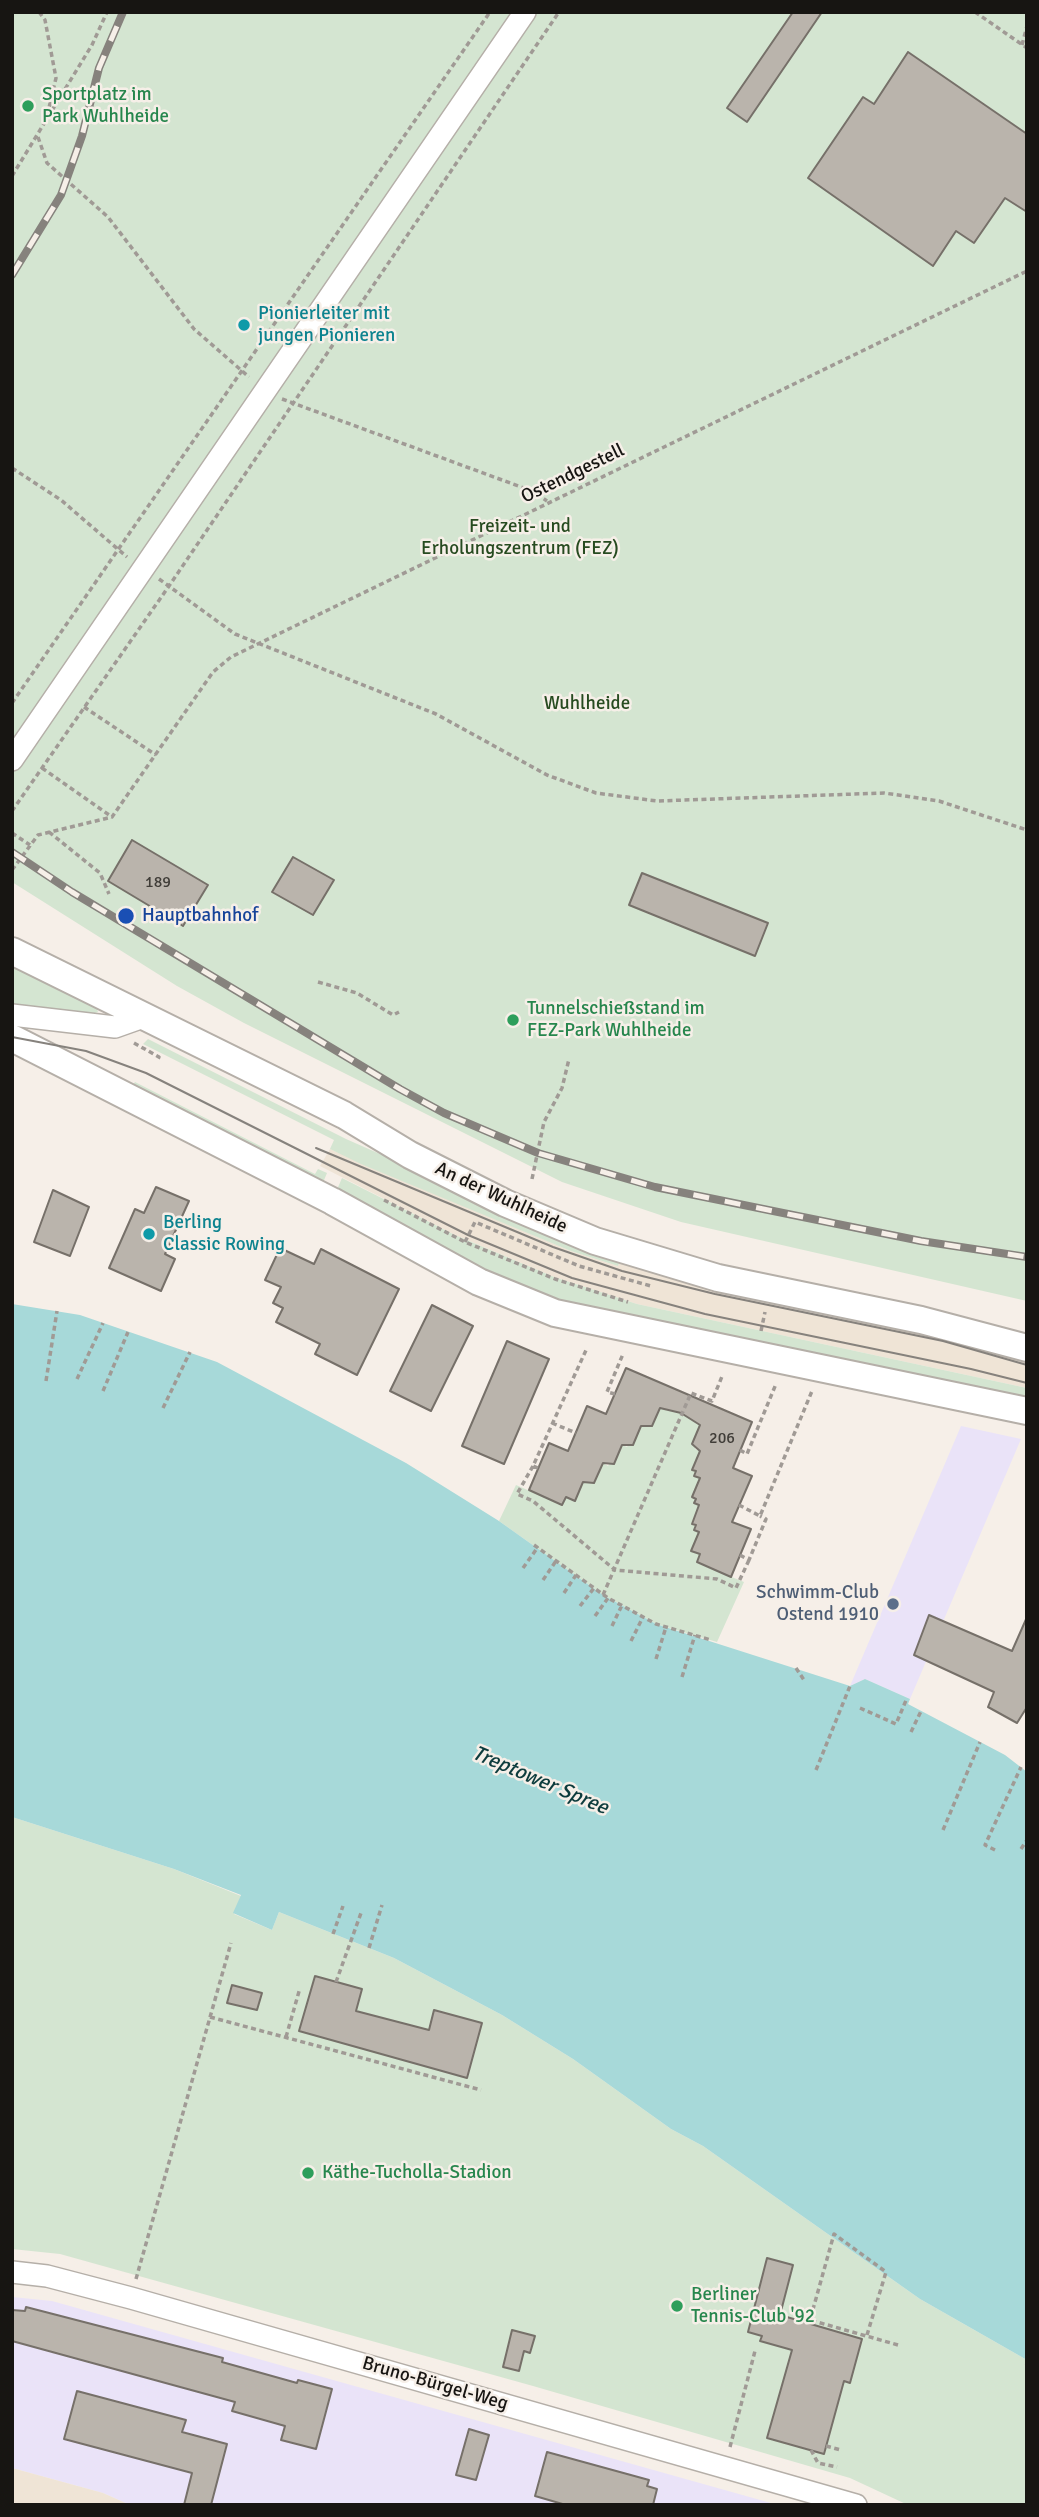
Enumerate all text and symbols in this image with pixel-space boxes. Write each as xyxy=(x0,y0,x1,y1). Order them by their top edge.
place label: Sportplatz im Park Wuhlheide xyxy=(42,84,169,128)
marker: Sportplatz im Park Wuhlheide xyxy=(20,98,36,114)
place label: Pionierleiter mit jungen Pionieren xyxy=(258,303,395,347)
marker: Pionierleiter mit jungen Pionieren xyxy=(236,317,252,333)
street label: Ostendgestell xyxy=(518,439,628,509)
park label: Freizeit- und Erholungszentrum (FEZ) xyxy=(421,516,619,560)
park label: Wuhlheide xyxy=(544,693,630,715)
house number: 189 xyxy=(145,873,171,893)
place label: Hauptbahnhof xyxy=(142,905,258,927)
marker: Hauptbahnhof xyxy=(116,906,136,926)
place label: Tunnelschießstand im FEZ-Park Wuhlheide xyxy=(527,998,705,1042)
marker: Tunnelschießstand im FEZ-Park Wuhlheide xyxy=(505,1012,521,1028)
street label: An der Wuhlheide xyxy=(431,1157,571,1239)
place label: Berling Classic Rowing xyxy=(163,1212,285,1256)
marker: Berling Classic Rowing xyxy=(141,1226,157,1242)
house number: 206 xyxy=(709,1429,735,1449)
place label: Schwimm-Club Ostend 1910 xyxy=(756,1582,879,1626)
marker: Schwimm-Club Ostend 1910 xyxy=(885,1596,901,1612)
water label: Treptower Spree xyxy=(468,1741,612,1821)
place label: Käthe-Tucholla-Stadion xyxy=(322,2162,512,2184)
marker: Käthe-Tucholla-Stadion xyxy=(300,2165,316,2181)
place label: Berliner Tennis-Club '92 xyxy=(691,2284,815,2328)
marker: Berliner Tennis-Club '92 xyxy=(669,2298,685,2314)
street label: Bruno-Bürgel-Weg xyxy=(359,2352,511,2416)

